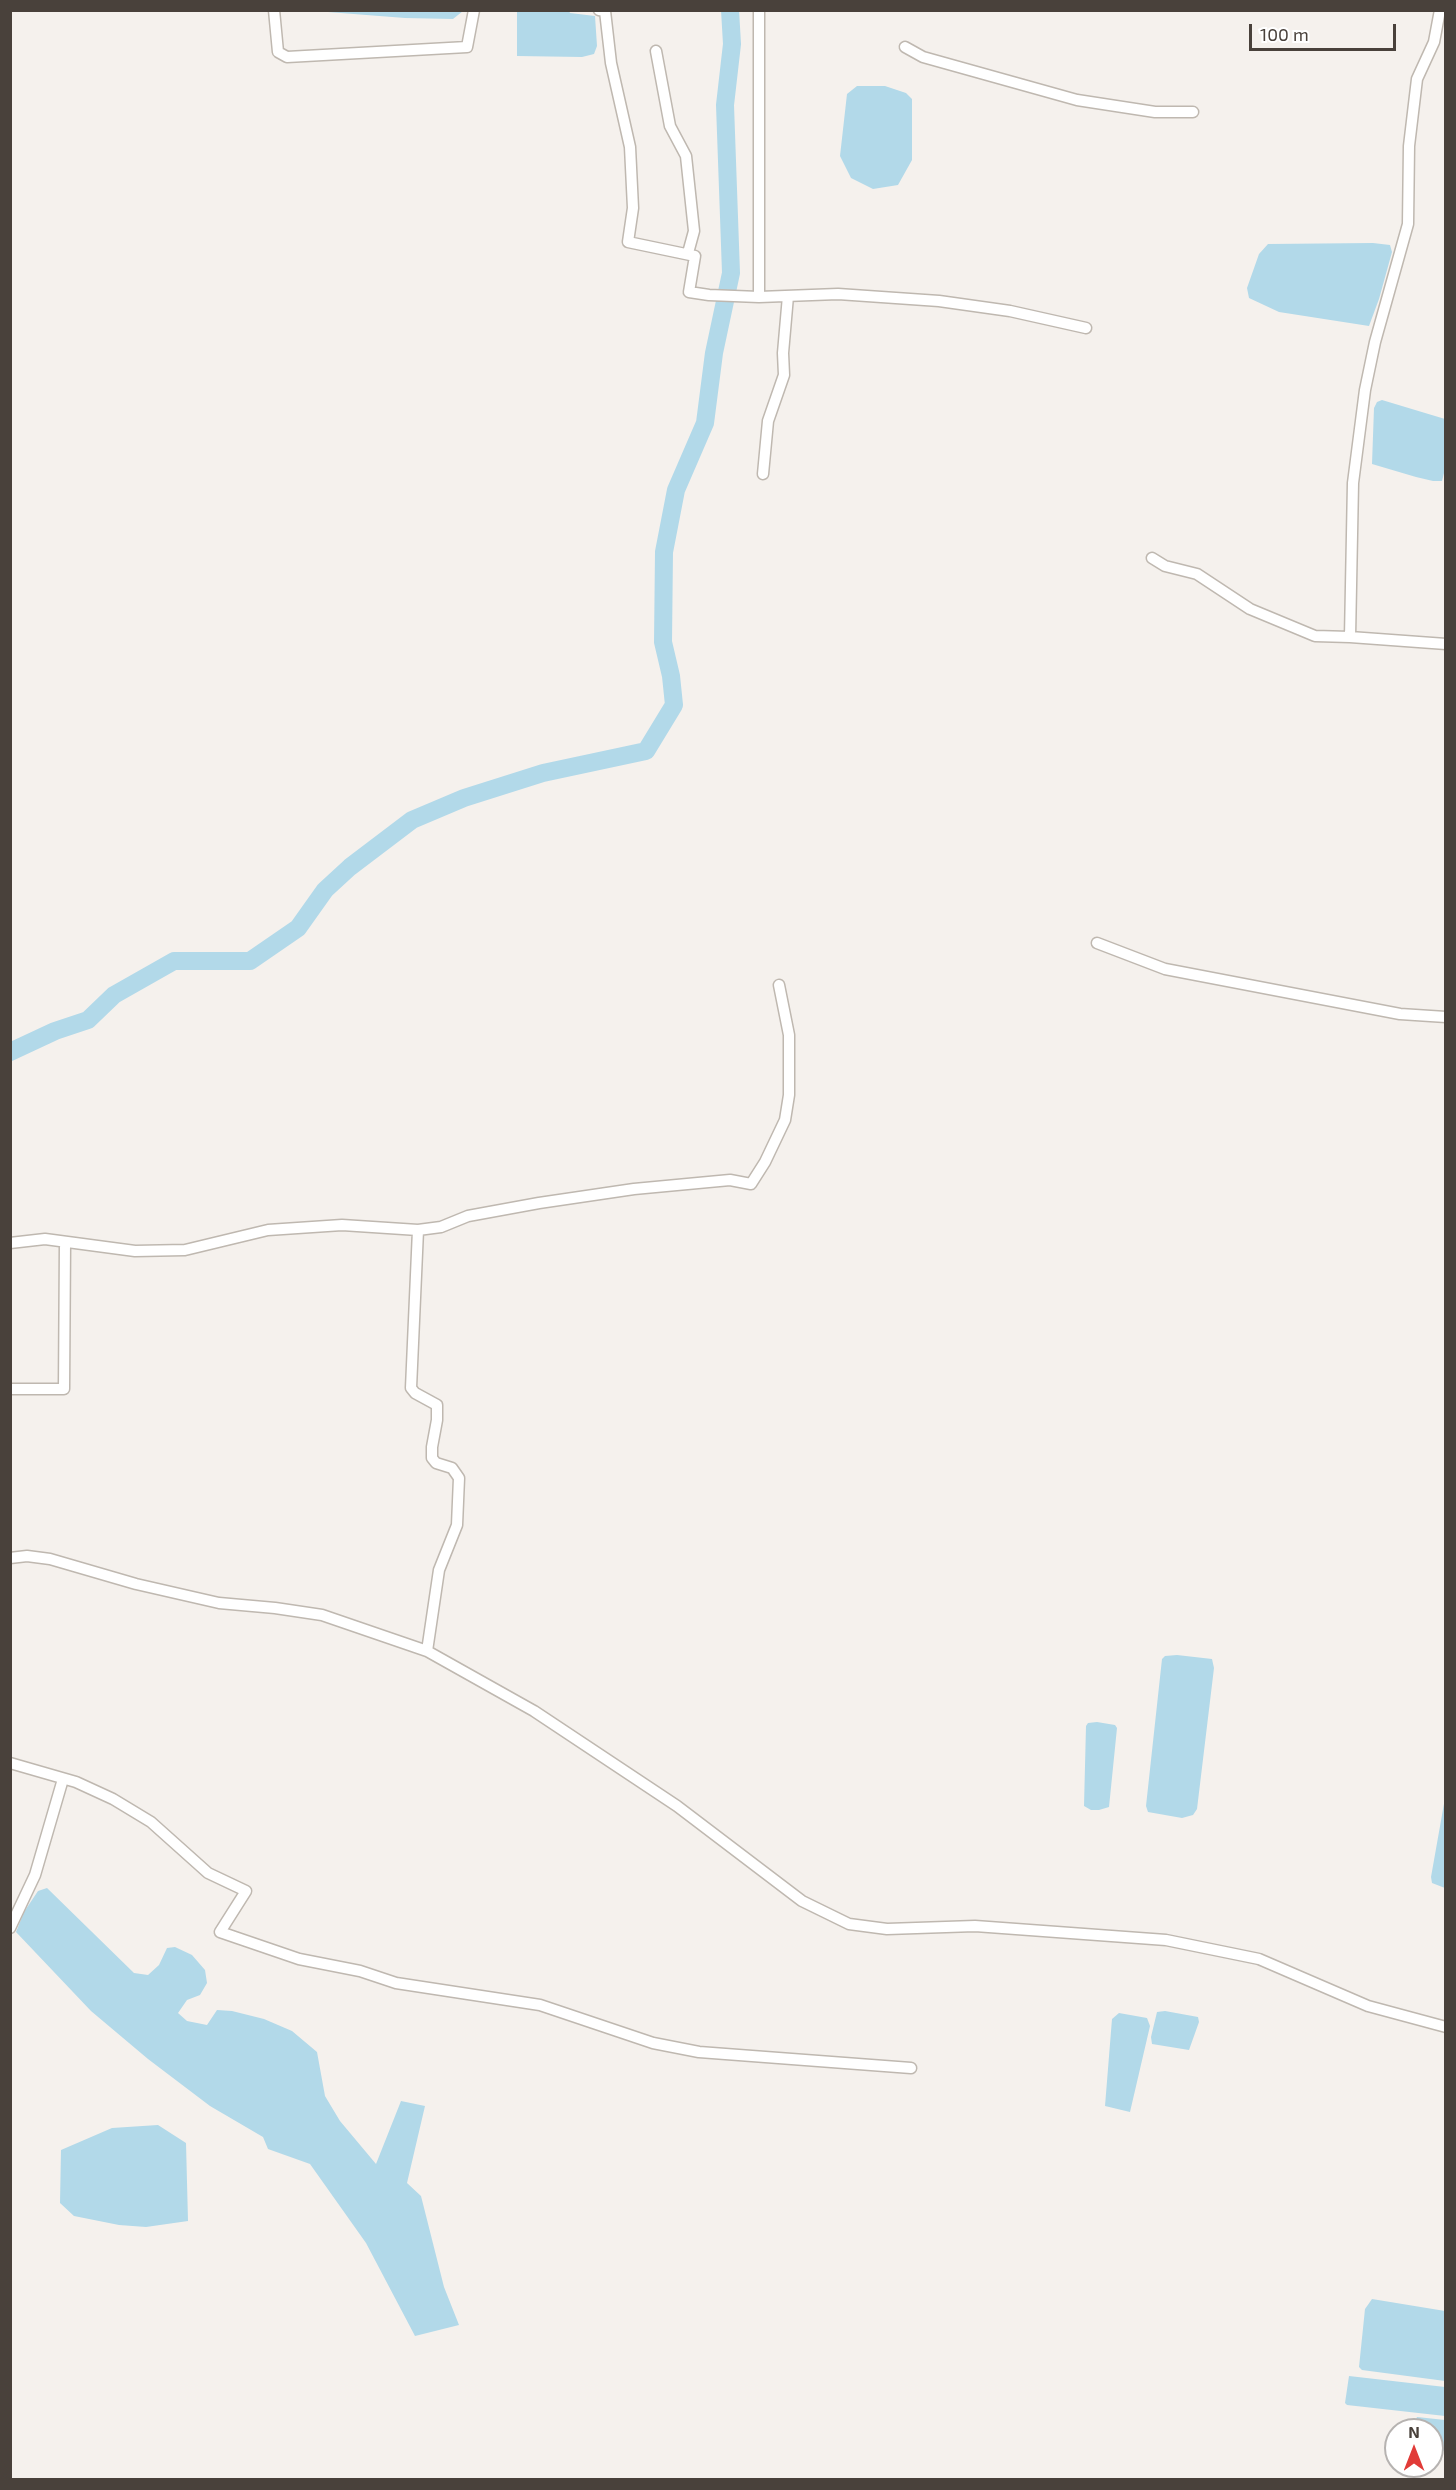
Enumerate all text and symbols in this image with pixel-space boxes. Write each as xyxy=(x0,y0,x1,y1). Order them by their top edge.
scale bar xyxy=(1252,12,1399,50)
text: 100 m xyxy=(1260,23,1309,45)
north arrow xyxy=(1384,2418,1444,2478)
text: N xyxy=(1408,2422,1420,2441)

